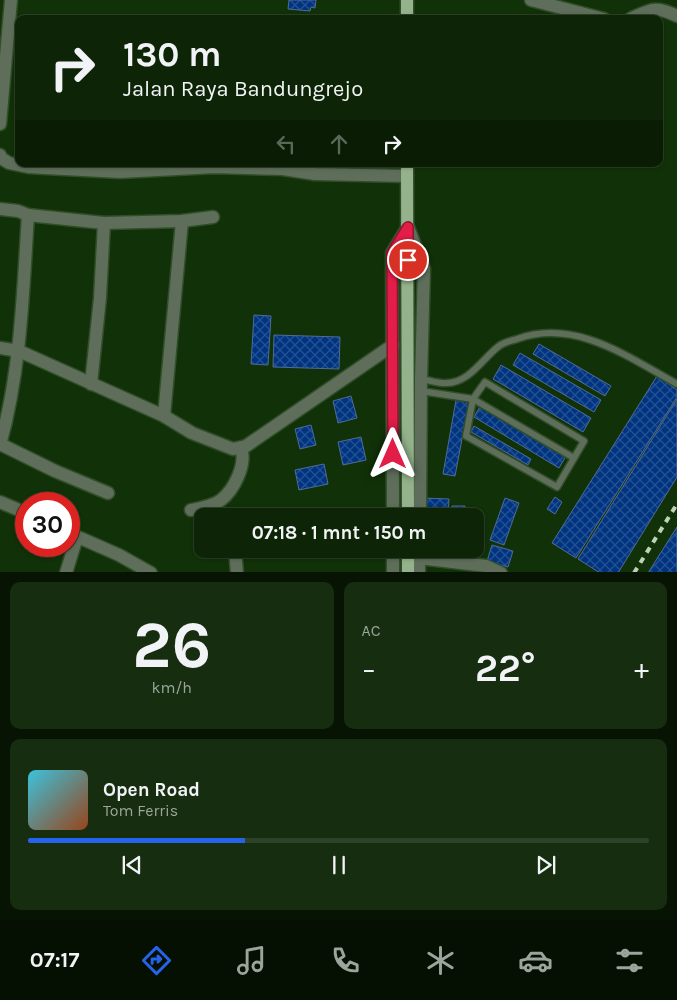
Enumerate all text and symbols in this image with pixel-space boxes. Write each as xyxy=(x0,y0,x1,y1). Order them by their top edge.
text: 130 m xyxy=(123,34,221,75)
icon: right xyxy=(40,35,105,100)
text: Jalan Raya Bandungrejo xyxy=(123,76,363,102)
icon: left xyxy=(272,130,300,158)
icon: ahead xyxy=(325,130,353,158)
icon: right xyxy=(378,130,406,158)
pin xyxy=(387,239,429,281)
icon: arrive xyxy=(394,246,422,274)
position arrow xyxy=(366,427,418,479)
speed limit sign: 30 xyxy=(15,492,80,557)
text: 07:18 · 1 mnt · 150 m xyxy=(252,522,426,544)
text: 26 xyxy=(132,607,211,683)
text: AC xyxy=(362,621,381,640)
text: 22° xyxy=(475,646,536,691)
text: − xyxy=(362,652,376,685)
text: + xyxy=(634,652,649,685)
text: km/h xyxy=(151,678,192,697)
text: Open Road xyxy=(103,779,200,801)
text: Tom Ferris xyxy=(103,801,178,820)
icon: previous xyxy=(118,851,146,879)
icon: pause xyxy=(325,851,353,879)
icon: next xyxy=(532,851,560,879)
icon: directions xyxy=(139,943,174,978)
icon: music xyxy=(234,943,269,978)
icon: phone xyxy=(328,943,363,978)
icon: climate xyxy=(423,943,458,978)
icon: car xyxy=(518,943,553,978)
icon: filters xyxy=(612,943,647,978)
text: 07:17 xyxy=(30,947,79,973)

